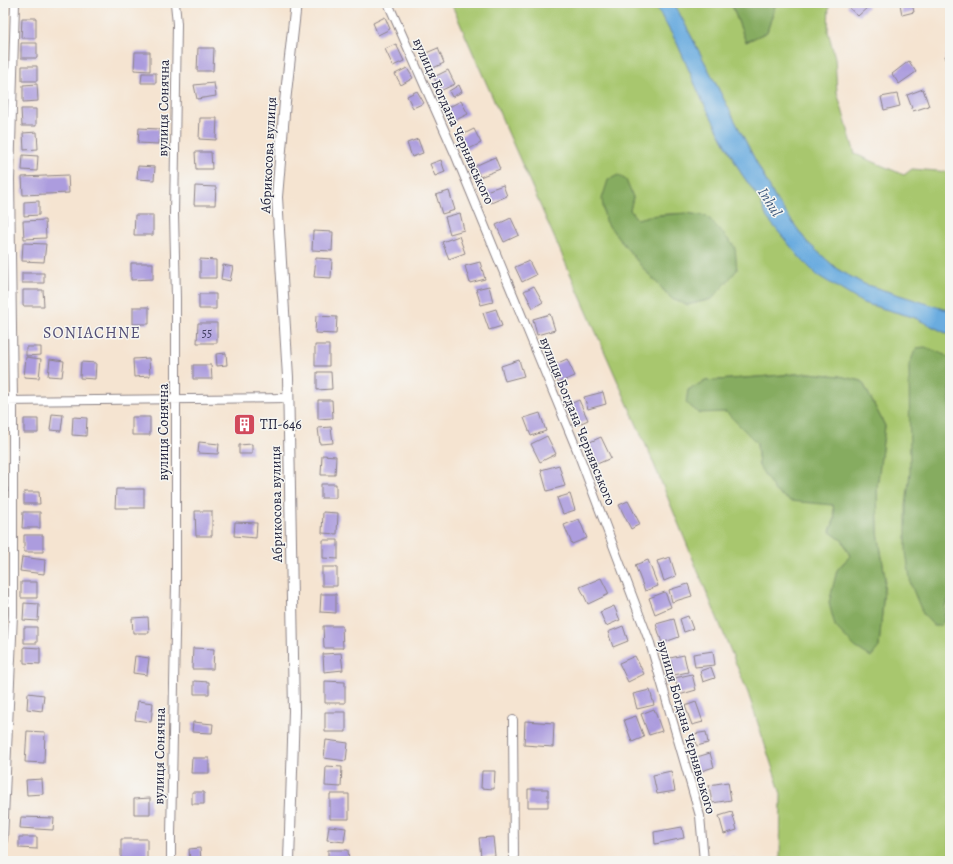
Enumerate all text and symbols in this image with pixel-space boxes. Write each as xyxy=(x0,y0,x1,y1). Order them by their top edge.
street label: вулиця Богдана Чернявського xyxy=(408,35,499,207)
street label: вулиця Сонячна xyxy=(153,59,174,157)
street label: Абрикосова вулиця xyxy=(256,96,281,215)
water label: Inhul xyxy=(753,184,787,221)
district label: SONIACHNE xyxy=(43,322,141,344)
house number: 55 xyxy=(202,325,212,341)
street label: вулиця Богдана Чернявського xyxy=(535,334,620,508)
street label: вулиця Сонячна xyxy=(154,383,173,481)
building icon: ТП-646 xyxy=(231,411,257,437)
place label: ТП-646 xyxy=(260,415,302,434)
street label: Абрикосова вулиця xyxy=(266,445,287,563)
street label: вулиця Богдана Чернявського xyxy=(653,638,720,816)
street label: вулиця Сонячна xyxy=(149,707,170,805)

